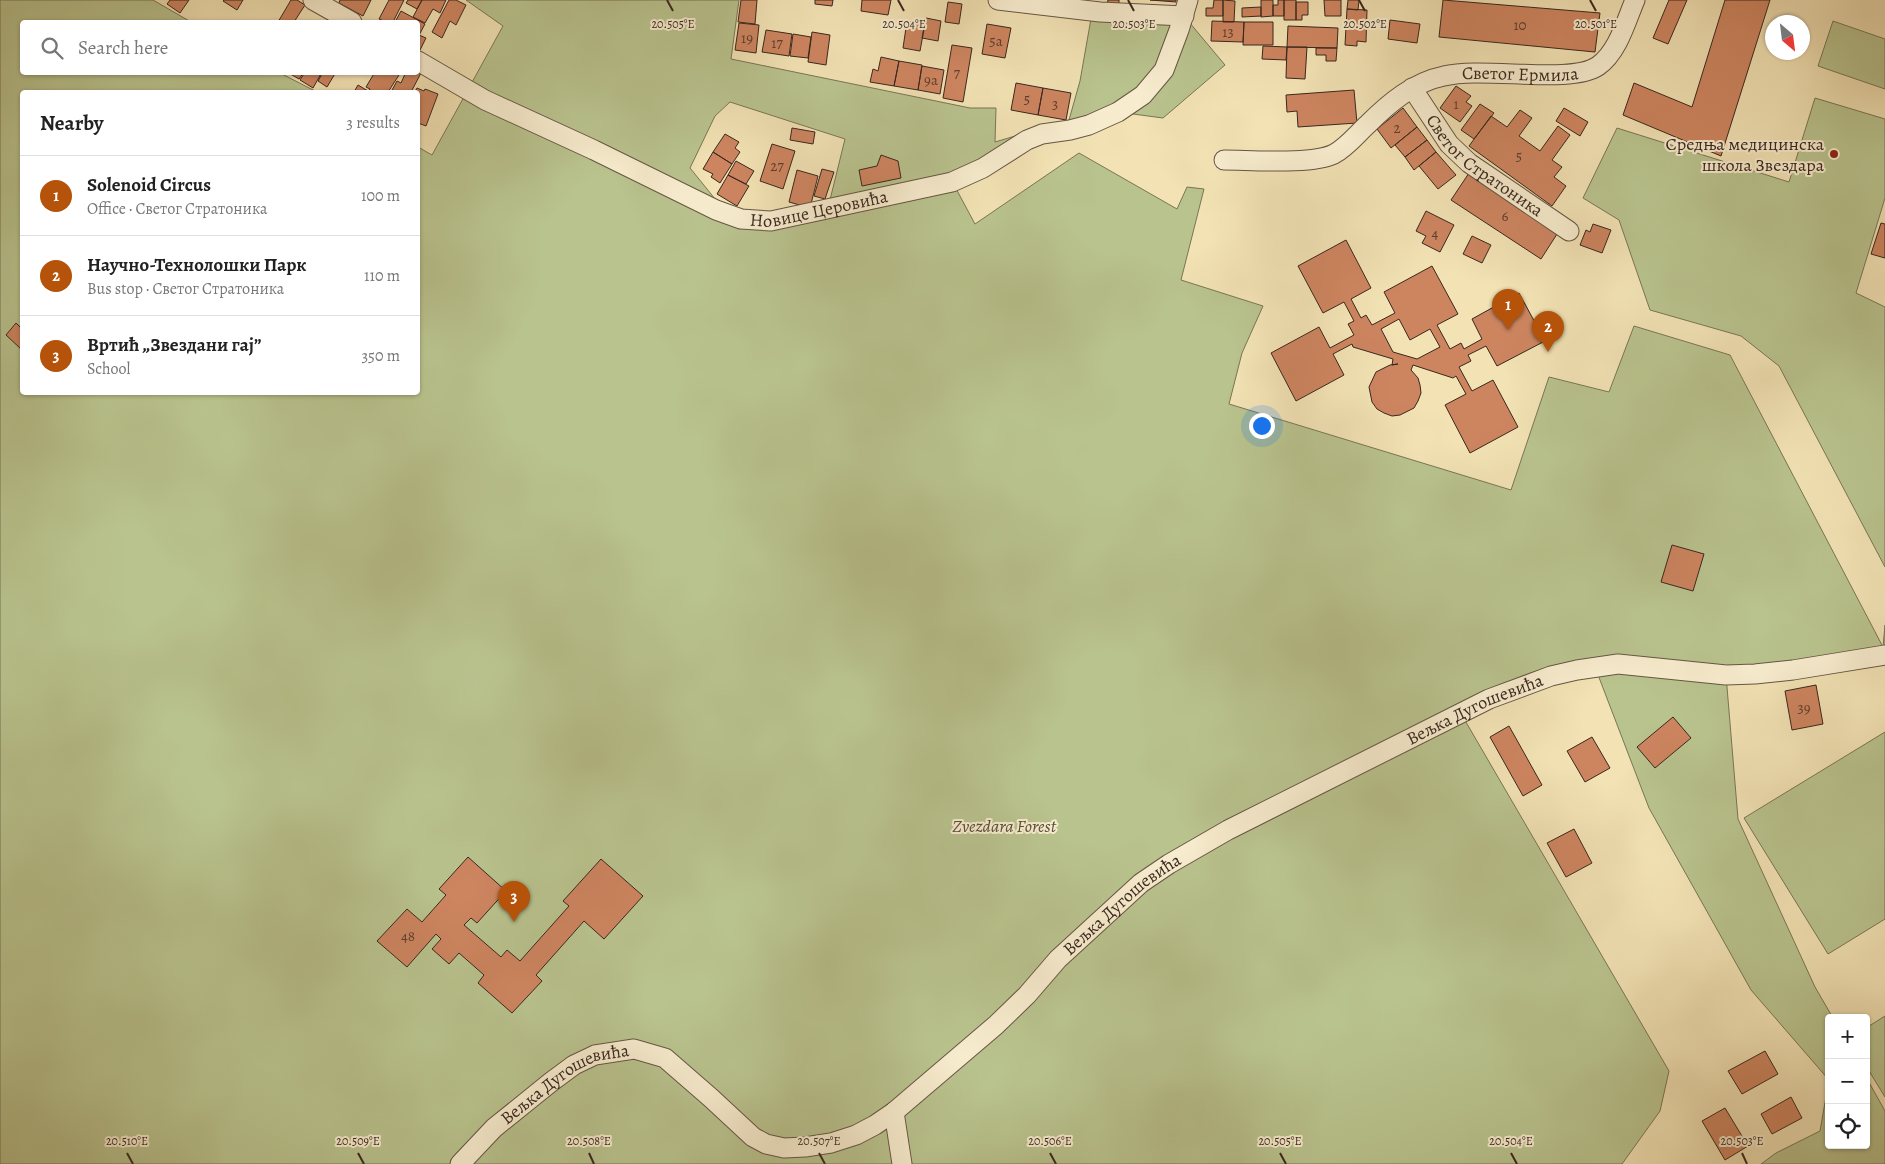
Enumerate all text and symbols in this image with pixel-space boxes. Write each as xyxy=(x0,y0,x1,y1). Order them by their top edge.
house number: 10 xyxy=(1513,15,1527,35)
north arrow xyxy=(1765,15,1810,60)
text: 20.505°E xyxy=(651,16,695,32)
text: 20.504°E xyxy=(882,16,926,32)
text: 20.503°E xyxy=(1112,16,1156,32)
text: 20.502°E xyxy=(1343,16,1387,32)
text: 20.501°E xyxy=(1575,16,1617,32)
search box xyxy=(20,20,420,75)
house number: 13 xyxy=(1222,22,1234,42)
house number: 19 xyxy=(741,28,753,48)
house number: 5a xyxy=(989,31,1003,51)
house number: 17 xyxy=(771,33,783,53)
icon: search xyxy=(38,34,66,62)
text: Search here xyxy=(78,35,168,61)
street label: Светог Ермила xyxy=(1462,61,1580,87)
house number: 7 xyxy=(954,63,961,83)
house number: 9a xyxy=(924,70,938,90)
house number: 5 xyxy=(1024,89,1030,109)
house number: 3 xyxy=(1052,94,1058,114)
house number: 1 xyxy=(1453,94,1459,114)
text: Nearby xyxy=(40,109,103,137)
street label: Светог Стратоника xyxy=(1421,110,1549,223)
text: 3 results xyxy=(346,112,400,134)
house number: 2 xyxy=(1393,118,1401,138)
place label: Средња медицинска школа Звездара xyxy=(1665,132,1825,177)
house number: 5 xyxy=(1516,146,1522,166)
marker: Средња медицинска школа Звездара xyxy=(1828,148,1840,160)
house number: 27 xyxy=(770,156,784,176)
text: Solenoid Circus xyxy=(87,172,211,198)
street label: Новице Церовића xyxy=(749,184,890,233)
text: 1 xyxy=(53,185,59,207)
text: 100 m xyxy=(361,185,400,207)
text: Office · Светог Стратоника xyxy=(87,198,267,220)
house number: 6 xyxy=(1502,206,1509,226)
house number: 4 xyxy=(1432,223,1439,243)
text: Научно-Технолошки Парк xyxy=(87,252,307,278)
text: 2 xyxy=(52,265,60,287)
text: 110 m xyxy=(364,265,400,287)
text: Bus stop · Светог Стратоника xyxy=(87,278,284,300)
pin: 1 xyxy=(1492,289,1524,330)
pin: 2 xyxy=(1532,311,1564,352)
text: Вртић „Звездани гај” xyxy=(87,332,262,358)
text: 3 xyxy=(53,345,59,367)
text: 350 m xyxy=(361,345,400,367)
text: School xyxy=(87,358,130,380)
your location xyxy=(1249,413,1275,439)
street label: Вељка Дугошевића xyxy=(1402,668,1547,751)
house number: 39 xyxy=(1797,698,1811,718)
park label: Zvezdara Forest xyxy=(952,814,1057,838)
street label: Вељка Дугошевића xyxy=(1058,847,1186,961)
pin: 3 xyxy=(498,881,530,922)
house number: 48 xyxy=(401,926,415,946)
map controls xyxy=(1825,1014,1870,1149)
button: + xyxy=(1825,1014,1870,1059)
street label: Вељка Дугошевића xyxy=(496,1038,631,1130)
button: − xyxy=(1825,1059,1870,1104)
button: locate xyxy=(1825,1104,1870,1149)
text: 20.510°E xyxy=(106,1133,148,1149)
text: 20.509°E xyxy=(336,1133,380,1149)
text: 20.508°E xyxy=(567,1133,611,1149)
text: 20.507°E xyxy=(797,1133,841,1149)
text: 20.506°E xyxy=(1028,1133,1072,1149)
text: 20.505°E xyxy=(1258,1133,1302,1149)
text: 20.504°E xyxy=(1489,1133,1533,1149)
text: 20.503°E xyxy=(1720,1133,1764,1149)

